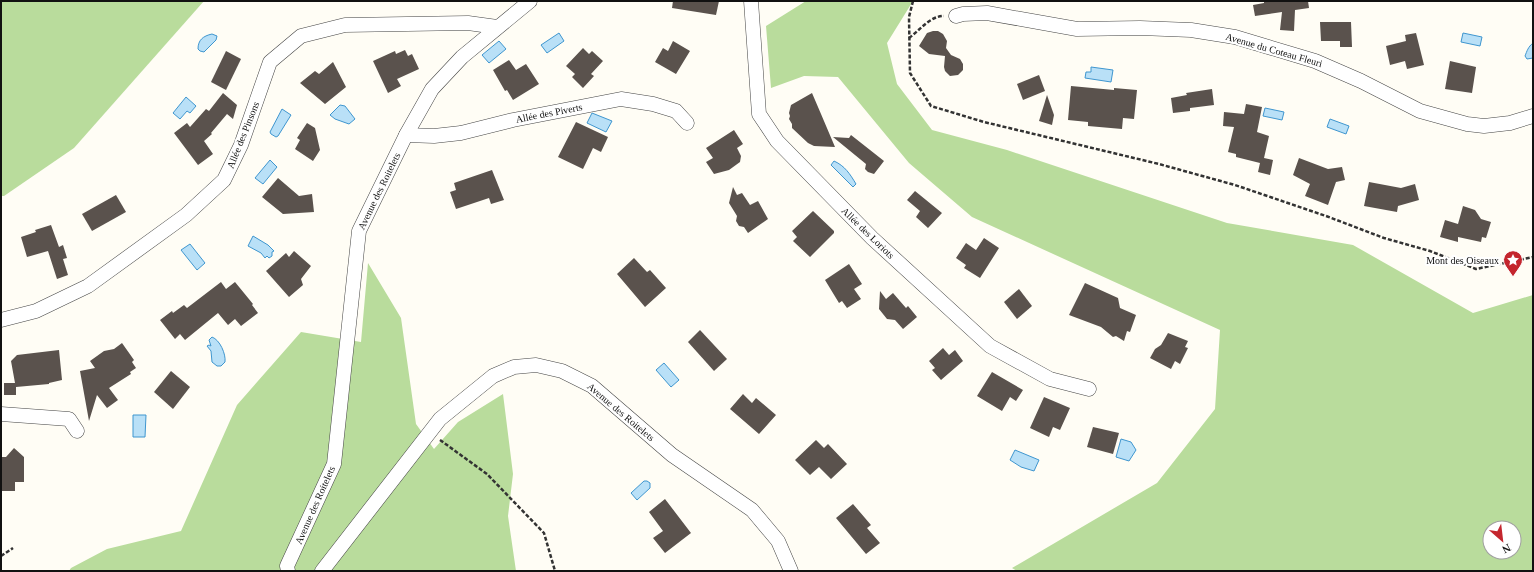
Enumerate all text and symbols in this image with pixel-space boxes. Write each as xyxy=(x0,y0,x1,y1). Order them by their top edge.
street label: Avenue du Coteau Fleuri xyxy=(1224,31,1324,69)
street label: Allée des Pinsons xyxy=(225,100,261,170)
street label: Allée des Piverts xyxy=(515,101,583,125)
street label: Avenue des Roitelets xyxy=(356,151,402,231)
street label: Allée des Loriots xyxy=(839,205,897,261)
place icon: Mont des Oiseaux xyxy=(1502,249,1524,277)
place label: Mont des Oiseaux xyxy=(1426,255,1499,266)
street label: Avenue des Roitelets xyxy=(585,381,657,443)
street label: Avenue des Roitelets xyxy=(293,464,337,546)
north arrow xyxy=(1482,520,1522,560)
text: N xyxy=(1500,542,1513,556)

